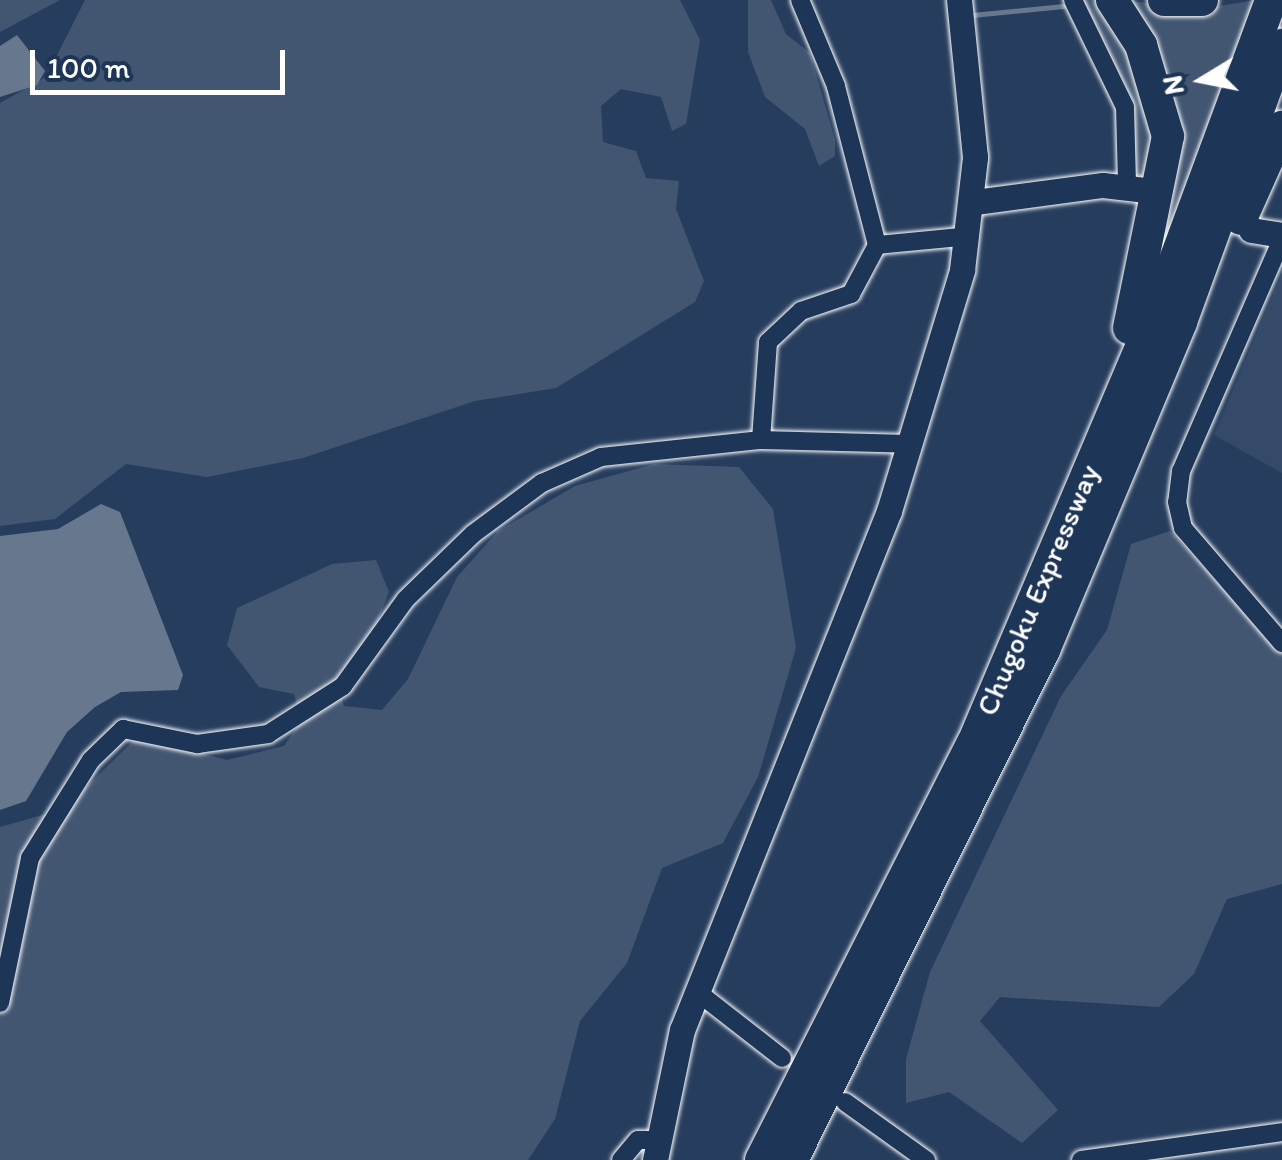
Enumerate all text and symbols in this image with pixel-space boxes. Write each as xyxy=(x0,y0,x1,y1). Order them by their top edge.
scale bar xyxy=(35,30,290,92)
north arrow xyxy=(1152,30,1252,130)
text: 100 m xyxy=(47,49,130,86)
text: N xyxy=(1154,73,1191,97)
street label: Chugoku Expressway xyxy=(969,459,1107,721)

